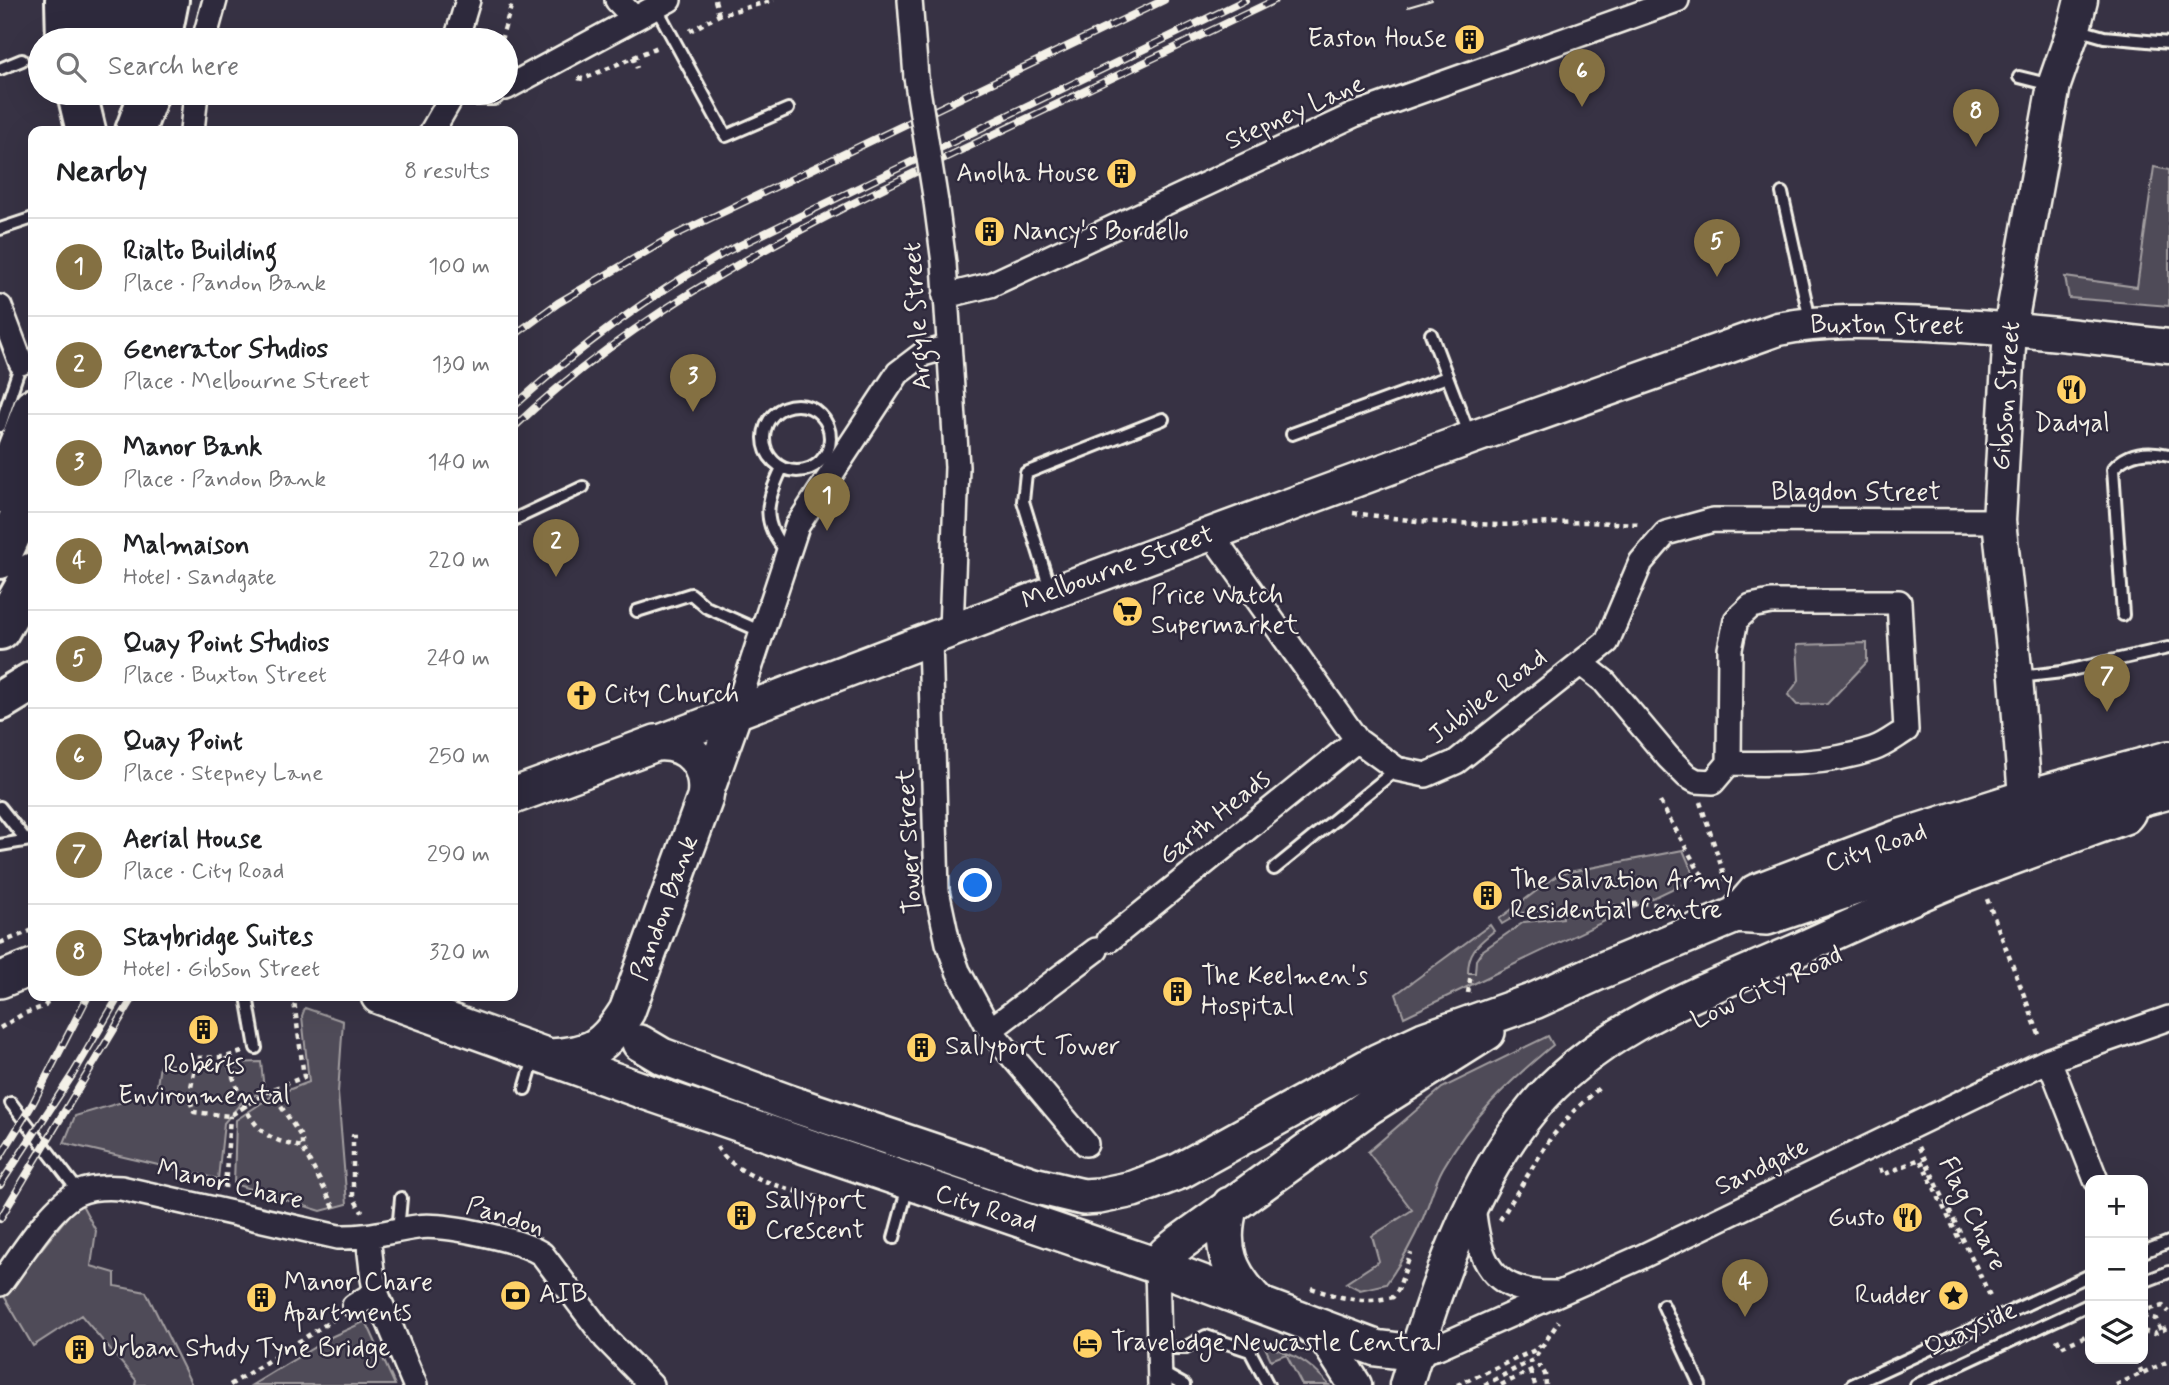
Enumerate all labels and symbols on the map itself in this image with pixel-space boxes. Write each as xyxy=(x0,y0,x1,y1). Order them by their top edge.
place label: Easton House xyxy=(1307,22,1447,56)
building icon: Easton House xyxy=(1453,22,1487,56)
pin: 6 xyxy=(1559,49,1605,107)
street label: Stepney Lane xyxy=(1220,67,1370,159)
pin: 8 xyxy=(1953,89,1999,147)
place label: Anolha House xyxy=(956,157,1099,191)
building icon: Anolha House xyxy=(1105,157,1139,191)
building icon: Nancy's Bordello xyxy=(973,215,1007,249)
place label: Nancy's Bordello xyxy=(1013,215,1189,249)
pin: 5 xyxy=(1694,219,1740,277)
street label: Argyle Street xyxy=(896,241,943,391)
street label: Buxton Street xyxy=(1810,309,1964,343)
street label: Gibson Street xyxy=(1985,320,2029,472)
pin: 3 xyxy=(670,354,716,412)
restaurant icon: Dadyal xyxy=(2055,372,2089,406)
place label: Dadyal xyxy=(2034,407,2110,441)
pin: 1 xyxy=(804,473,850,531)
street label: Blagdon Street xyxy=(1771,476,1941,512)
street label: Melbourne Street xyxy=(1017,517,1219,619)
pin: 2 xyxy=(533,519,579,577)
place label: Price Watch Supermarket xyxy=(1151,579,1299,643)
supermarket icon: Price Watch Supermarket xyxy=(1111,594,1145,628)
street label: Jubilee Road xyxy=(1422,641,1554,753)
pin: 7 xyxy=(2084,654,2130,712)
church icon: City Church xyxy=(564,678,598,712)
place label: City Church xyxy=(604,678,739,712)
street label: Garth Heads xyxy=(1152,762,1278,874)
street label: Tower Street xyxy=(889,767,931,915)
street label: City Road xyxy=(1821,815,1931,881)
street label: Pandon Bank xyxy=(623,831,707,985)
place label: The Salvation Army Residential Centre xyxy=(1510,864,1734,928)
your location xyxy=(958,868,992,902)
building icon: The Salvation Army Residential Centre xyxy=(1470,879,1504,913)
street label: Low City Road xyxy=(1686,938,1848,1038)
place label: The Keelmen's Hospital xyxy=(1201,960,1368,1024)
building icon: The Keelmen's Hospital xyxy=(1161,975,1195,1009)
building icon: Roberts Environmental xyxy=(187,1013,221,1047)
building icon: Sallyport Tower xyxy=(905,1030,939,1064)
place label: Sallyport Tower xyxy=(945,1030,1120,1064)
place label: Roberts Environmental xyxy=(118,1049,290,1113)
street label: Sandgate xyxy=(1709,1130,1815,1204)
street label: Flag Chare xyxy=(1928,1151,2014,1278)
street label: Manor Chare xyxy=(154,1152,306,1218)
street label: City Road xyxy=(931,1177,1041,1241)
place label: Sallyport Crescent xyxy=(765,1184,867,1248)
street label: Pandon xyxy=(462,1189,548,1245)
building icon: Sallyport Crescent xyxy=(725,1199,759,1233)
place label: Gusto xyxy=(1828,1201,1885,1235)
restaurant icon: Gusto xyxy=(1891,1201,1925,1235)
pin: 4 xyxy=(1722,1259,1768,1317)
place label: Manor Chare Apartments xyxy=(284,1266,433,1333)
bank icon: AIB xyxy=(499,1278,533,1312)
place label: AIB xyxy=(539,1278,588,1312)
place label: Rudder xyxy=(1855,1279,1931,1313)
place icon: Rudder xyxy=(1937,1279,1971,1313)
building icon: Manor Chare Apartments xyxy=(244,1281,278,1315)
street label: Quayside xyxy=(1919,1294,2023,1366)
hotel icon: Travelodge Newcastle Central xyxy=(1071,1326,1105,1360)
place label: Travelodge Newcastle Central xyxy=(1111,1326,1441,1362)
building icon: Urban Study Tyne Bridge xyxy=(62,1332,96,1366)
place label: Urban Study Tyne Bridge xyxy=(102,1332,390,1368)

